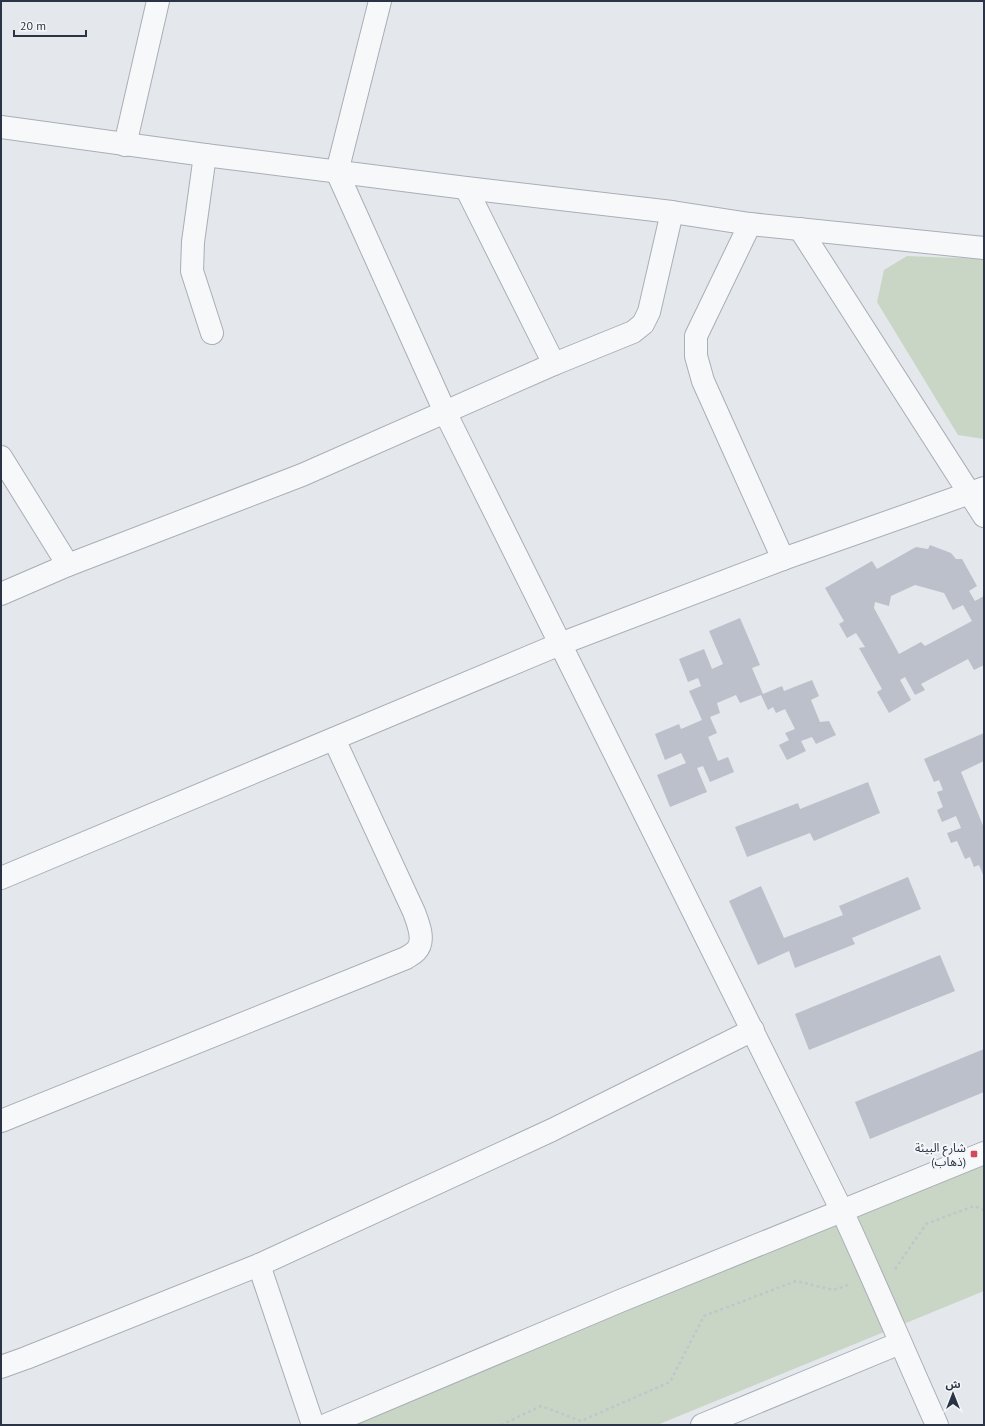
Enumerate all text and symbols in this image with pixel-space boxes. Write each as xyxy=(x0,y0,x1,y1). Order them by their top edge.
scale bar xyxy=(14,12,86,38)
text: 20 m xyxy=(20,18,46,33)
place label: شارع البيئة (ذهاب) xyxy=(915,1140,966,1169)
marker: شارع البيئة (ذهاب) xyxy=(969,1149,979,1159)
north arrow xyxy=(933,1374,973,1414)
text: ش xyxy=(945,1377,961,1391)

